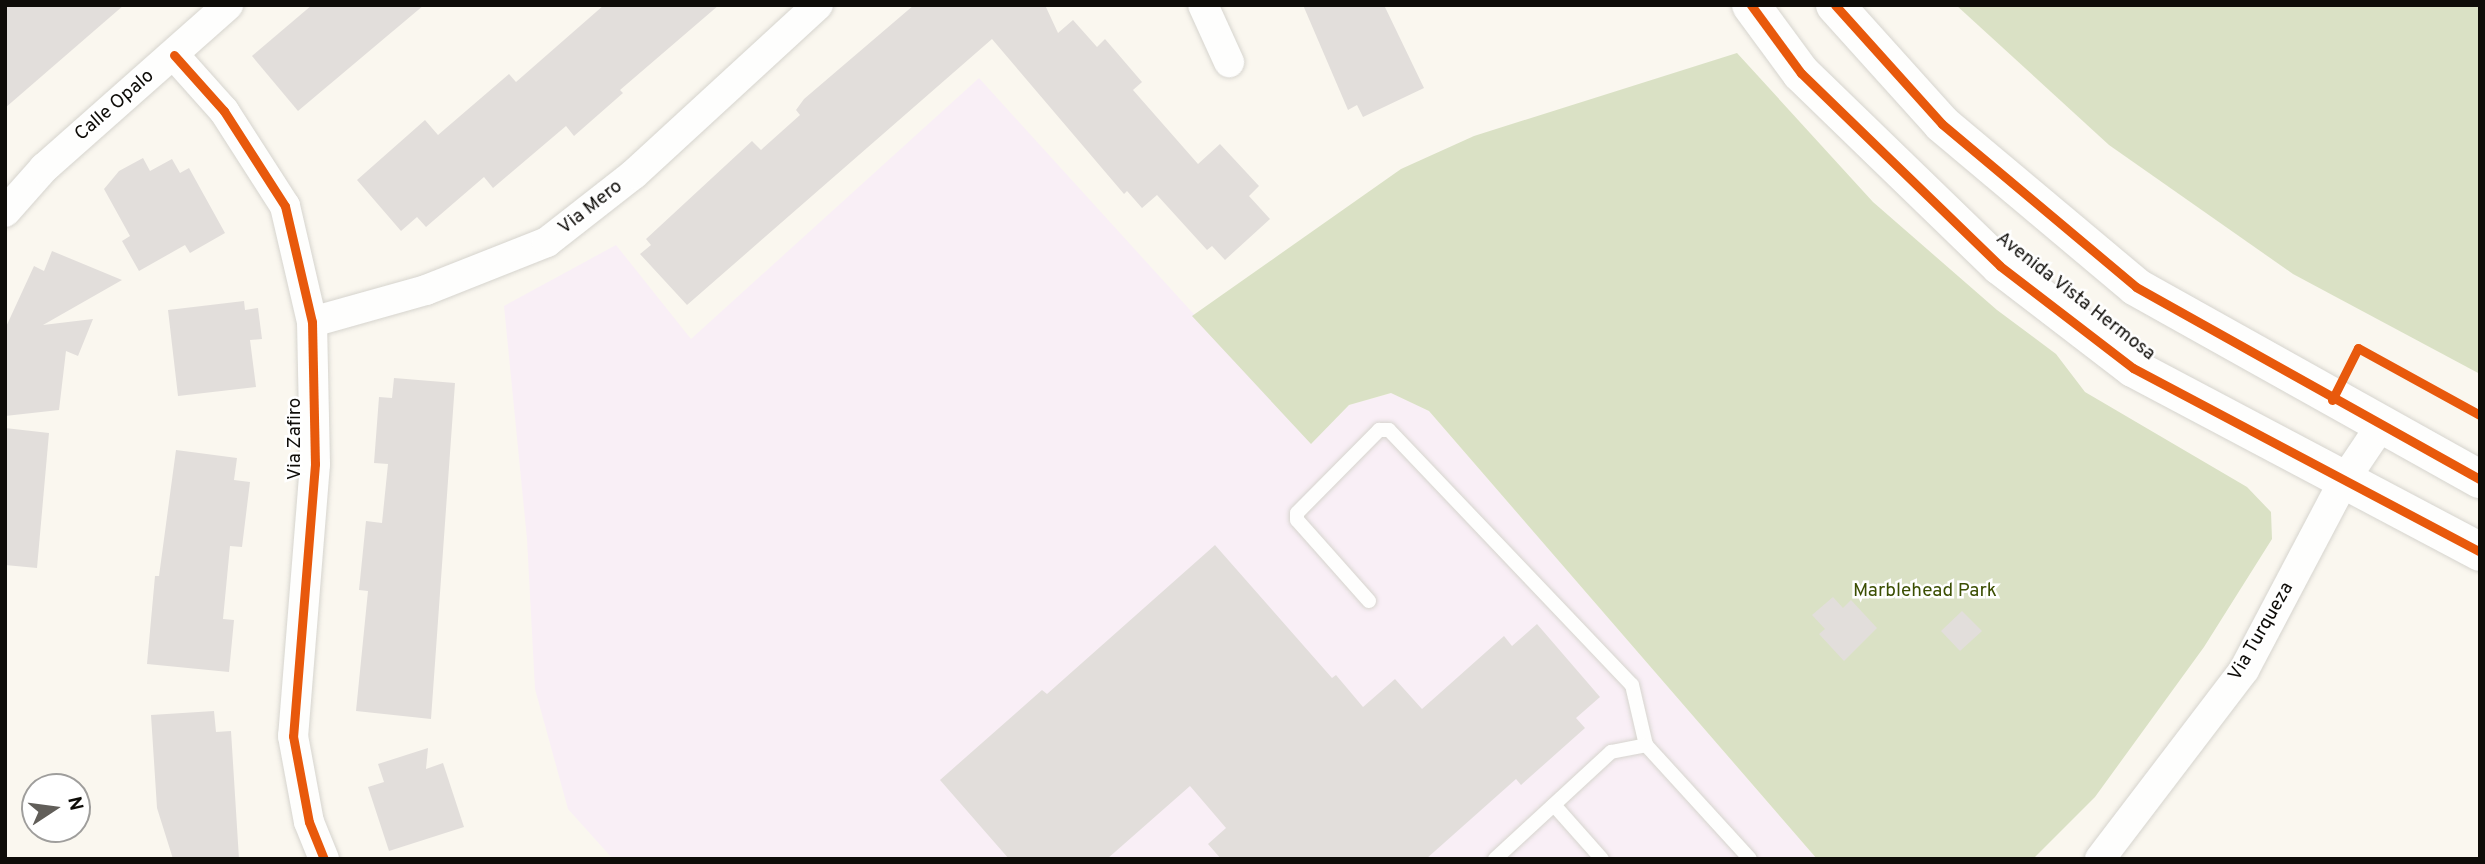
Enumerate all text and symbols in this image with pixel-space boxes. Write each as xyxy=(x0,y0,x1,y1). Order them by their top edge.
street label: Calle Opalo xyxy=(71,65,159,147)
street label: Via Mero xyxy=(554,176,628,240)
street label: Avenida Vista Hermosa xyxy=(1991,227,2159,367)
street label: Via Zafiro xyxy=(285,398,307,480)
street label: Via Turqueza xyxy=(2224,578,2300,686)
park label: Marblehead Park xyxy=(1853,581,1997,603)
north arrow xyxy=(21,773,91,843)
text: N xyxy=(61,794,88,813)

